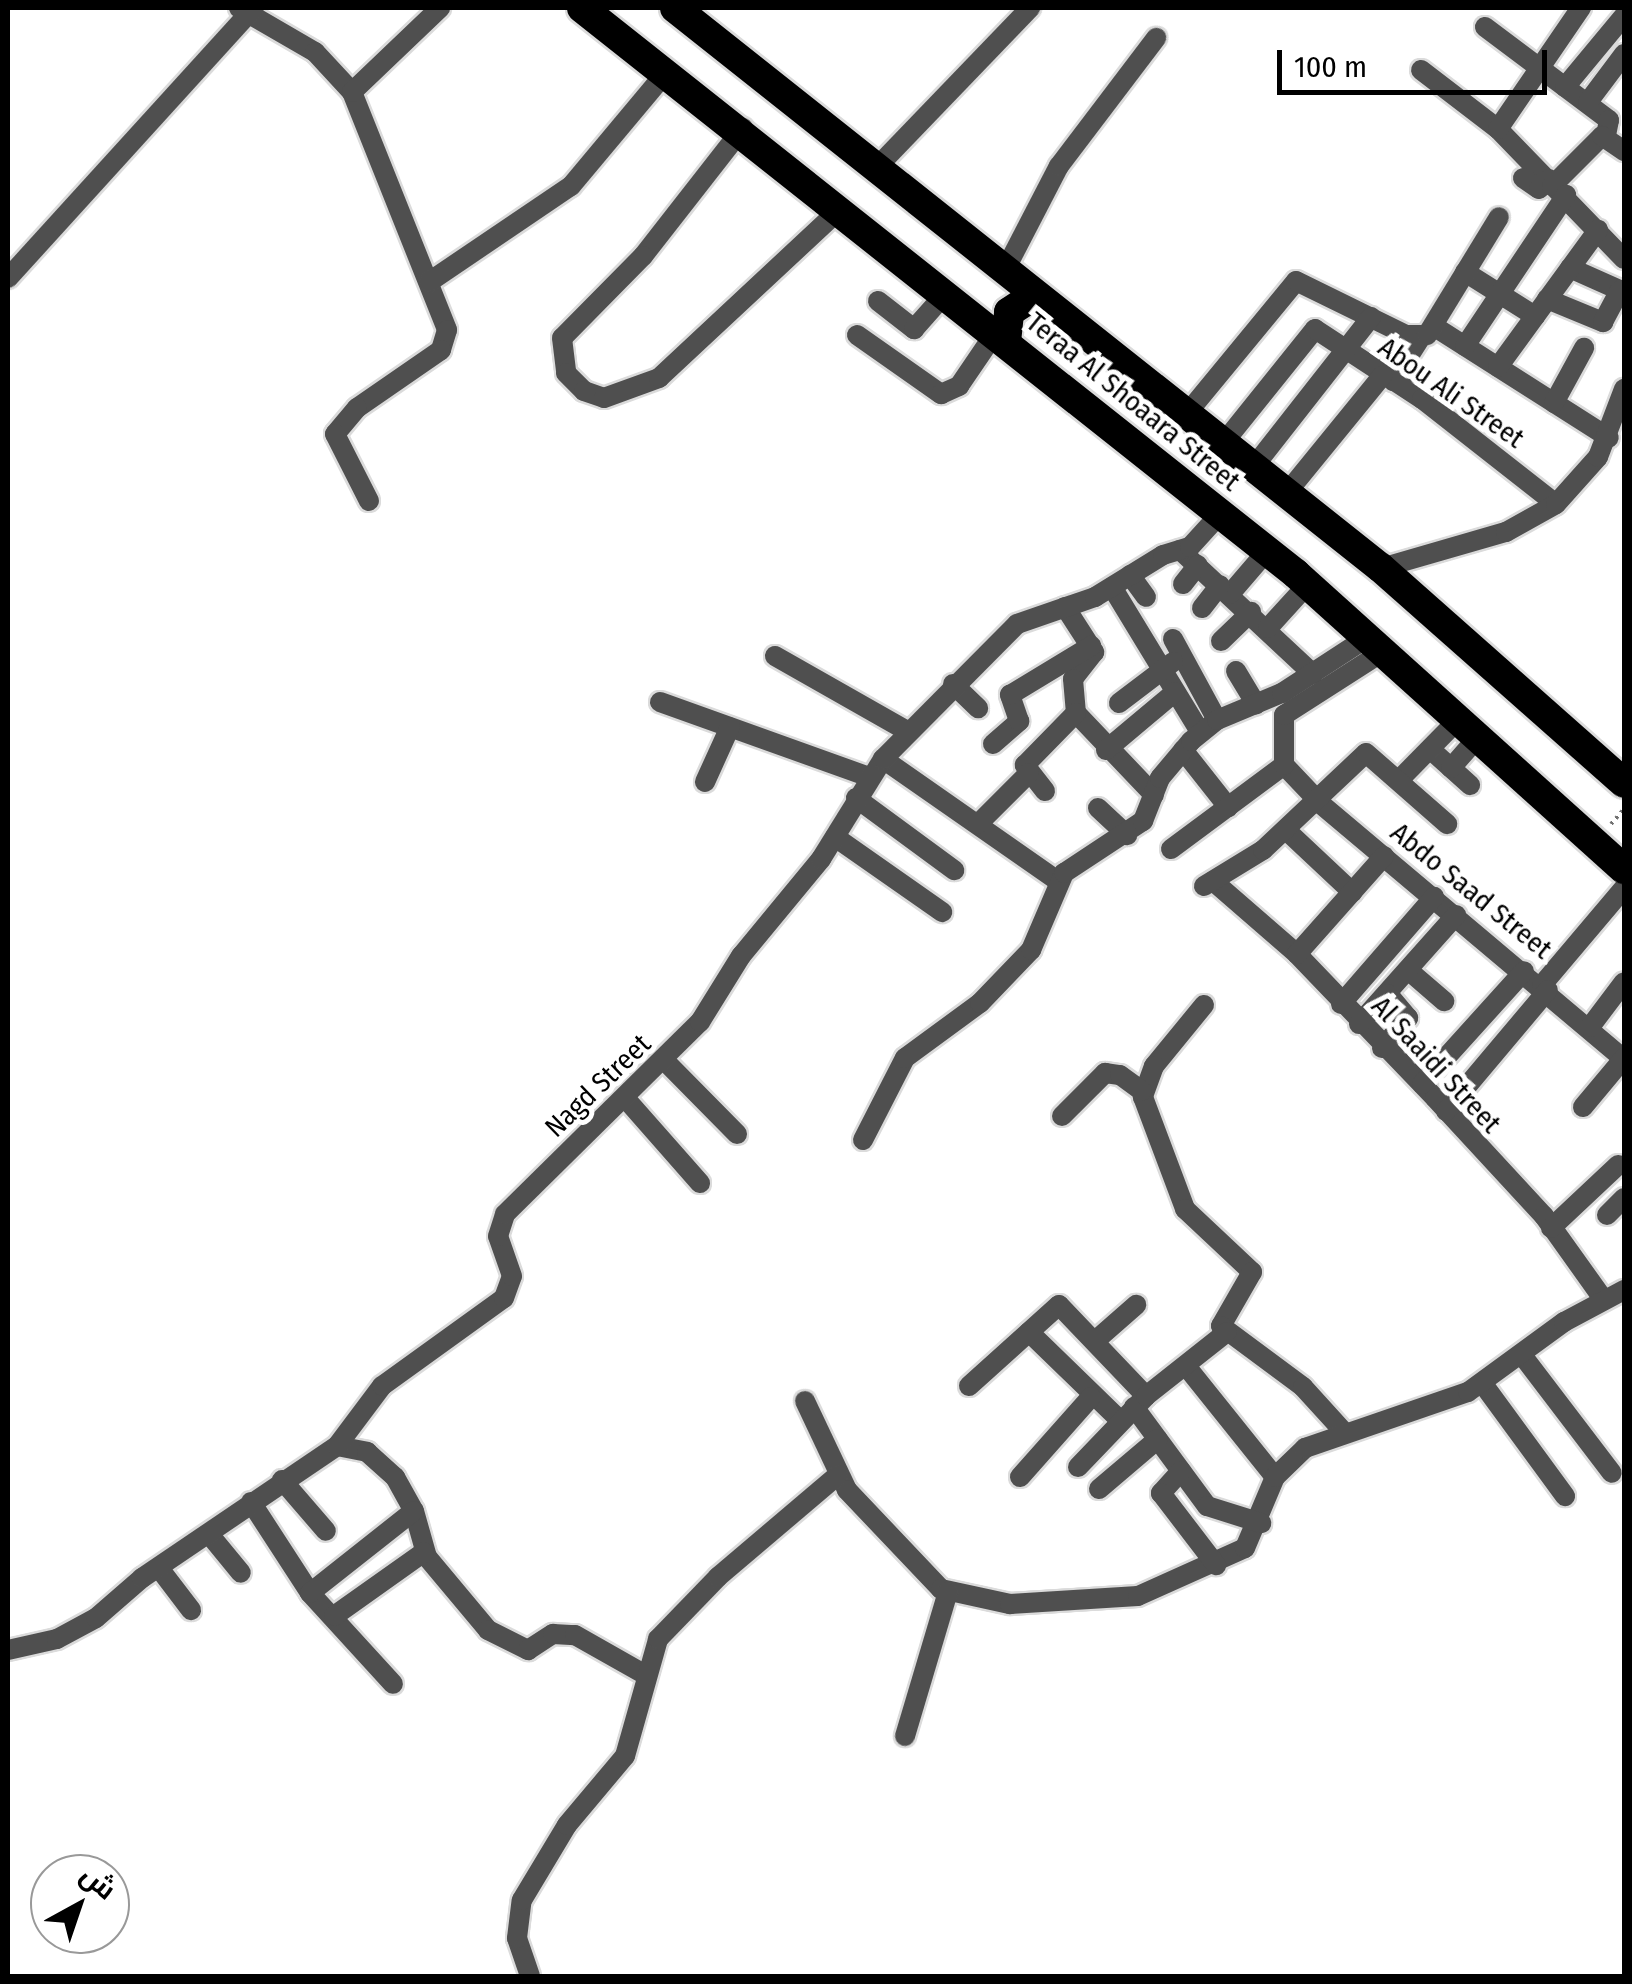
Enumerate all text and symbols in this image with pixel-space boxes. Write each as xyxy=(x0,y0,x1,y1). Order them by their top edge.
scale bar xyxy=(1282,30,1552,92)
text: 100 m xyxy=(1294,49,1367,85)
street label: Teraa Al Shoaara Street xyxy=(1019,305,1247,499)
street label: Abou Ali Street xyxy=(1372,330,1530,456)
street label: Abdo Saad Street xyxy=(1384,816,1558,966)
street label: Al Saaidi Street xyxy=(1364,990,1508,1140)
street label: Nagd Street xyxy=(538,1028,658,1144)
north arrow xyxy=(30,1854,130,1954)
text: ش xyxy=(74,1858,123,1906)

